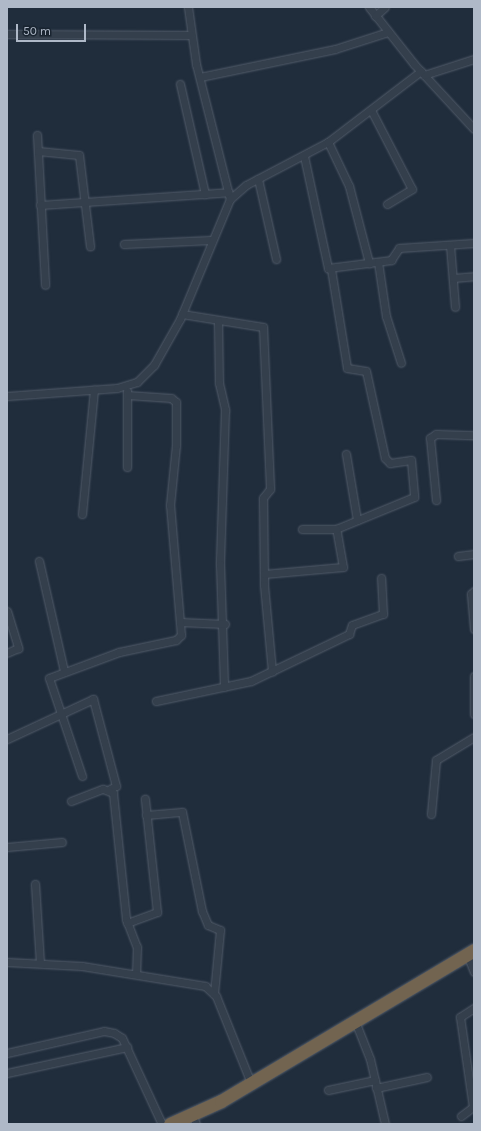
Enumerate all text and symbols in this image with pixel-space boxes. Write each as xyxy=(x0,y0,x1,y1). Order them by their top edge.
scale bar xyxy=(18,16,88,42)
text: 50 m xyxy=(23,24,51,38)

